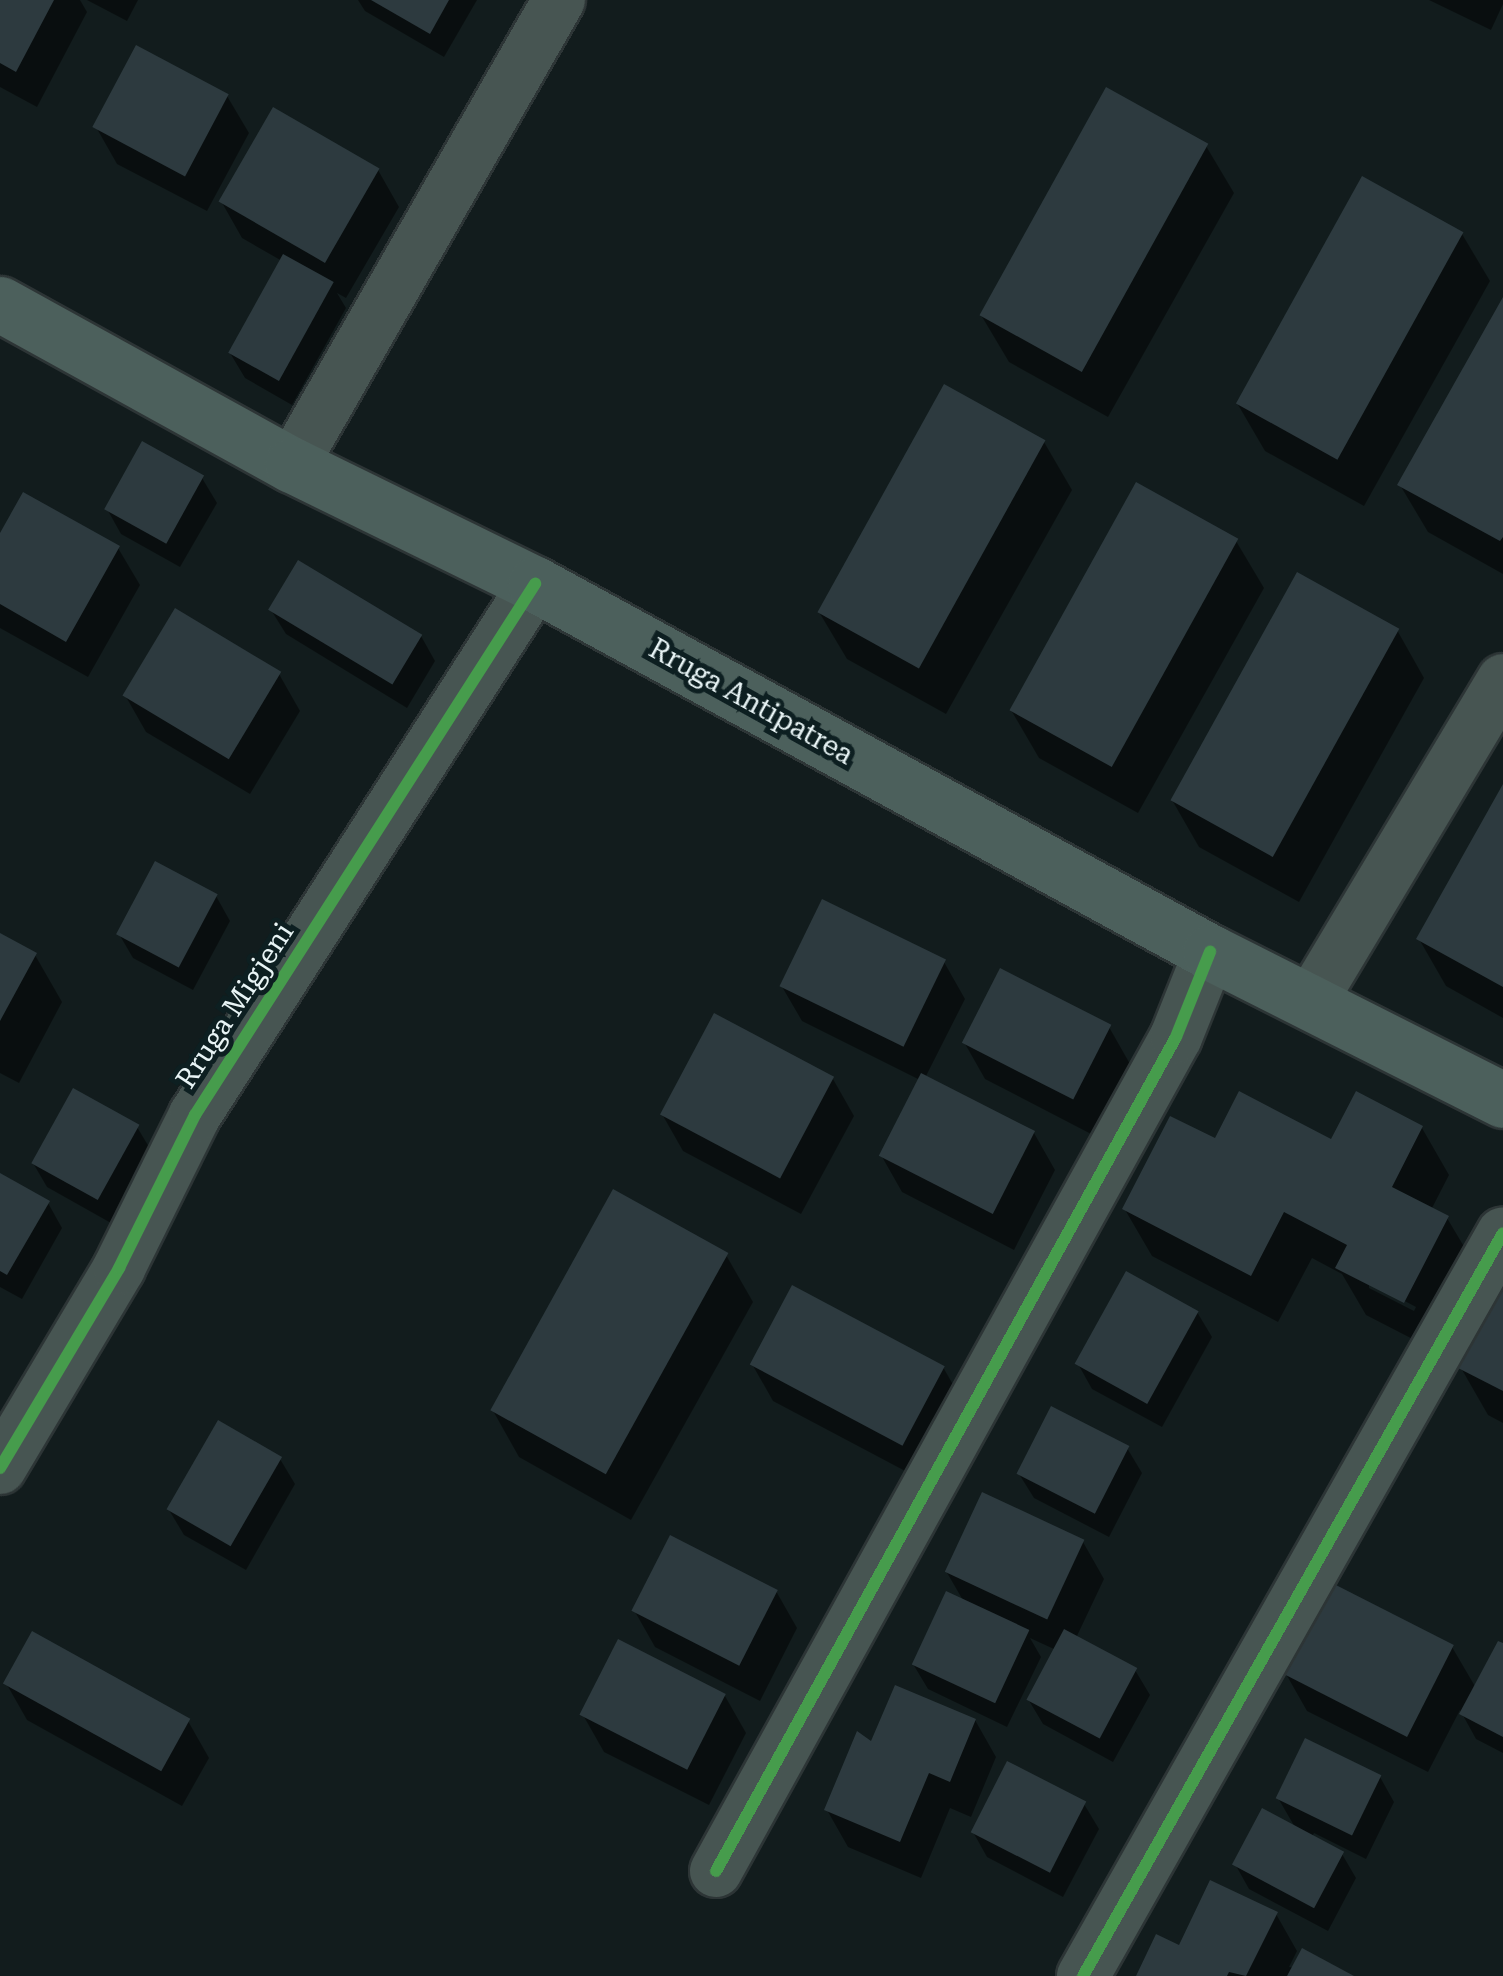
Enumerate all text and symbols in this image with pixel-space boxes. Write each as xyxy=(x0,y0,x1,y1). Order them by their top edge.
street label: Rruga Antipatrea xyxy=(643,632,859,772)
street label: Rruga Migjeni xyxy=(169,917,301,1095)

